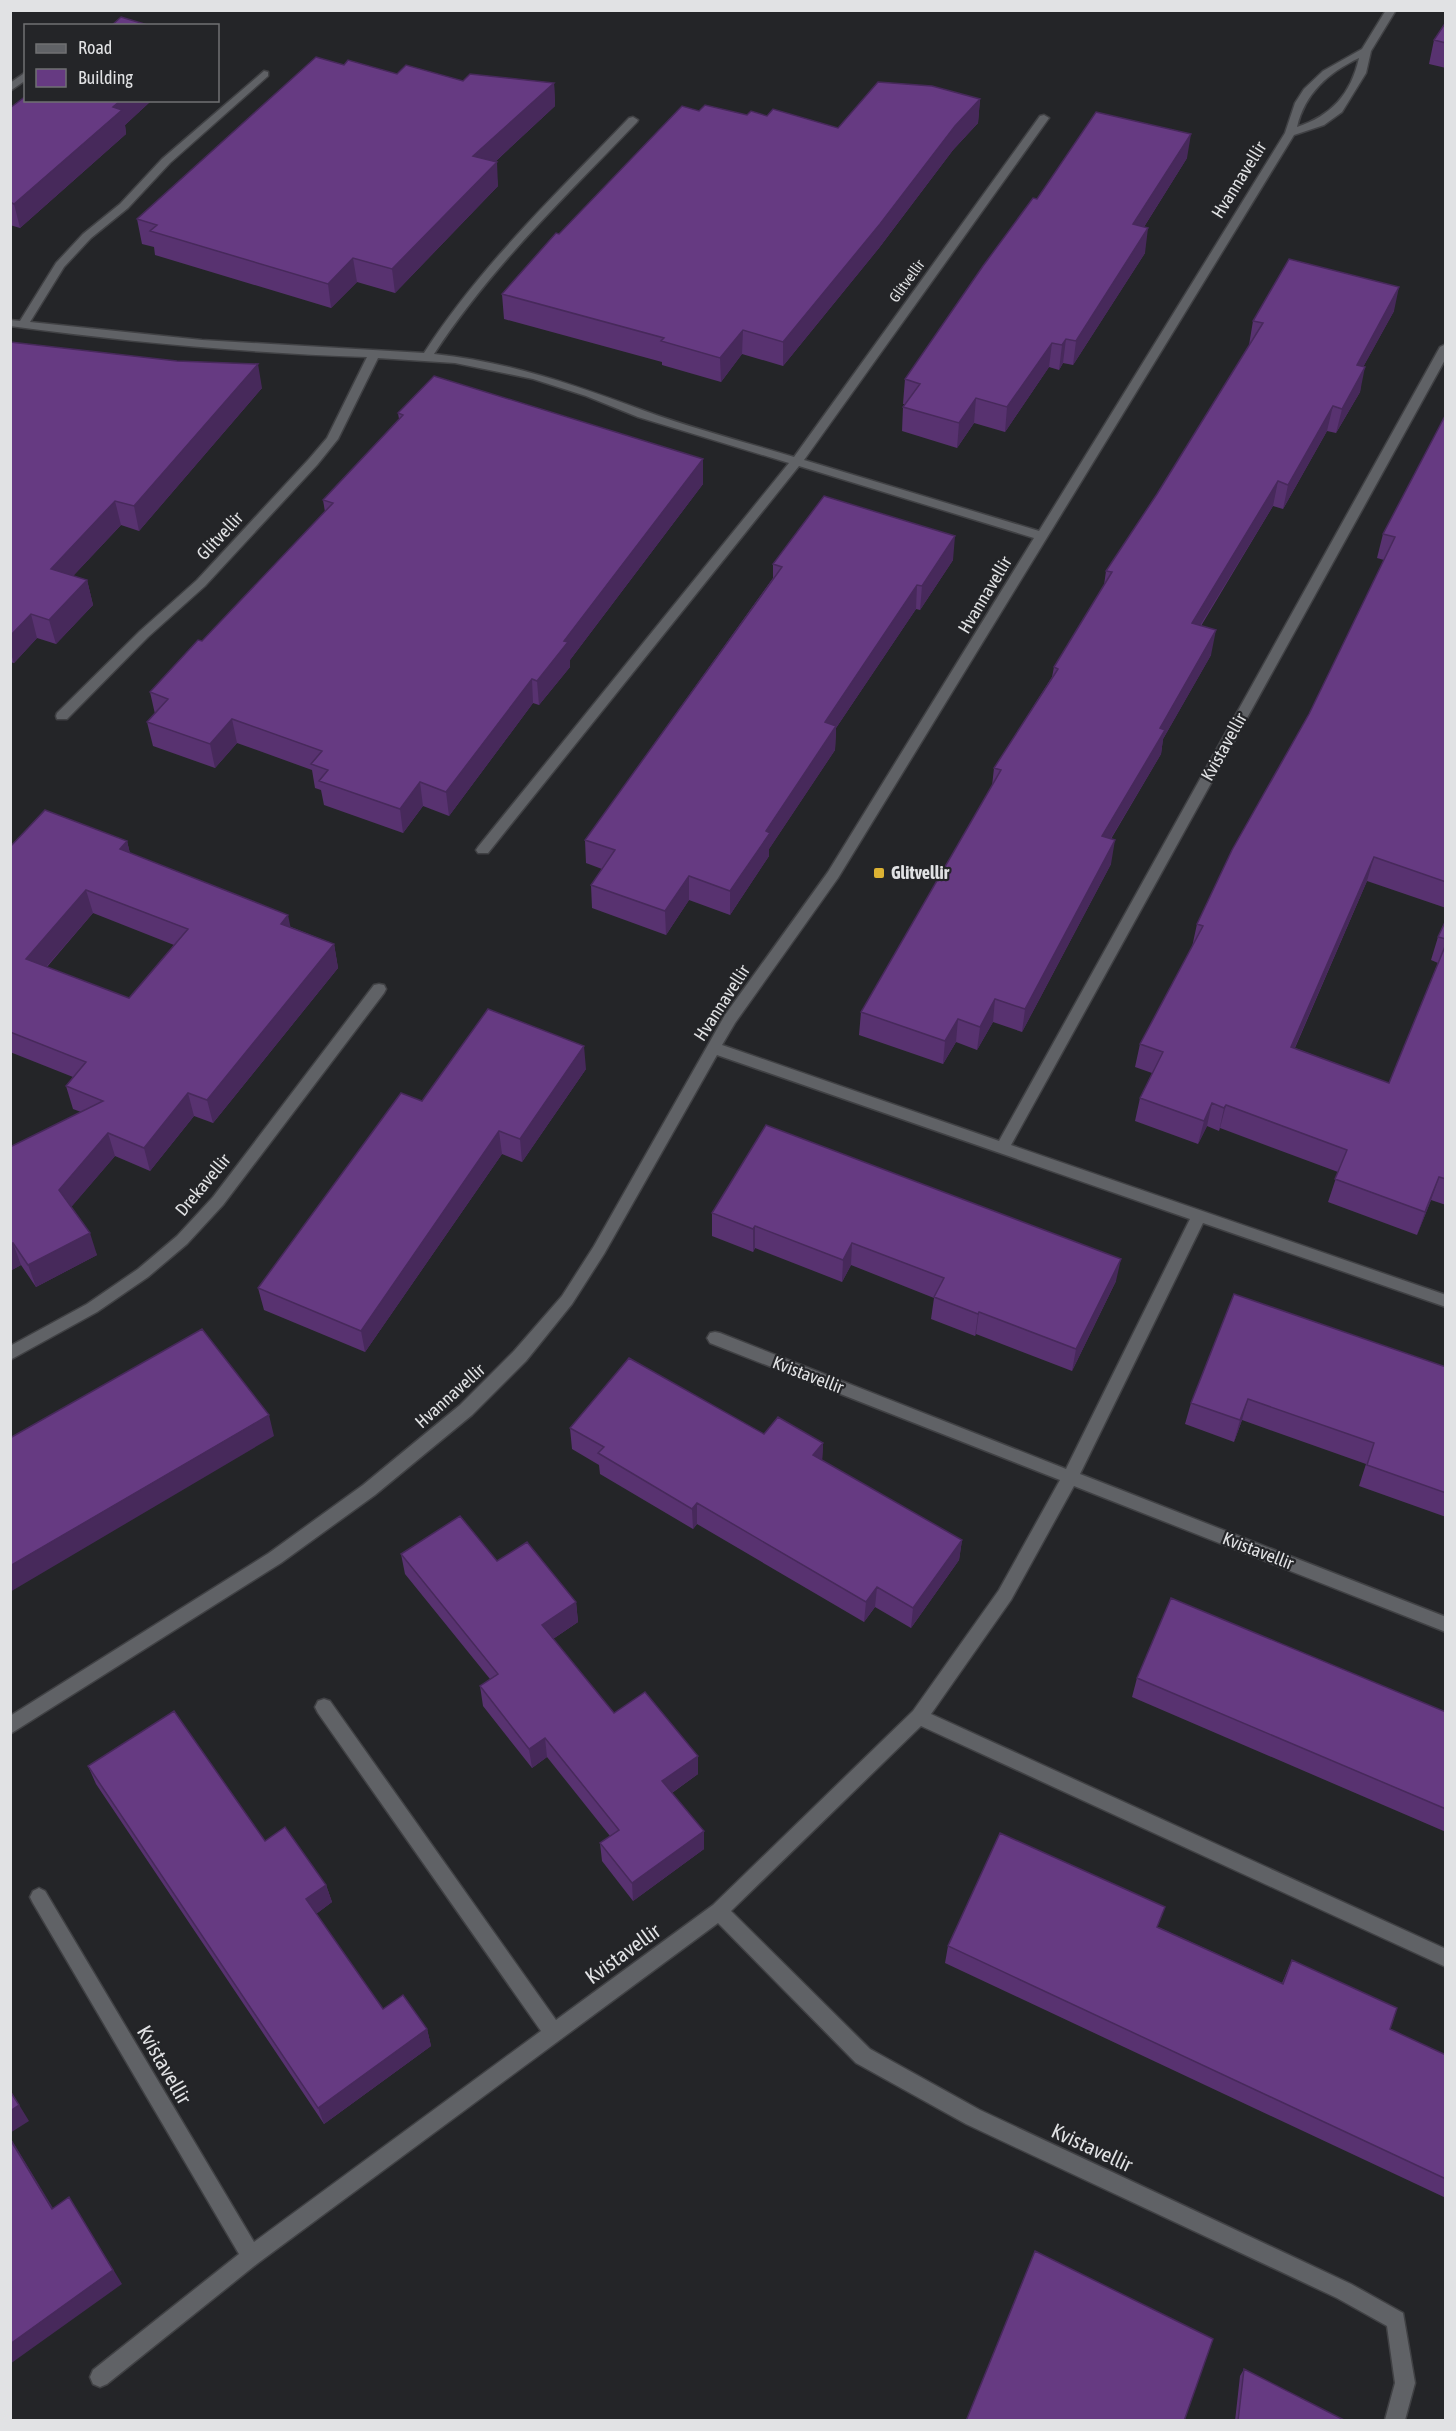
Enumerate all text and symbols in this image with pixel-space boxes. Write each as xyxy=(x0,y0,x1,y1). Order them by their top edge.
legend xyxy=(24,24,219,102)
text: Road xyxy=(78,37,112,58)
text: Building xyxy=(78,67,133,88)
street label: Hvannavellir xyxy=(1207,137,1271,222)
street label: Glitvellir xyxy=(886,256,928,305)
street label: Glitvellir xyxy=(192,507,248,564)
street label: Hvannavellir xyxy=(953,552,1016,637)
street label: Kvistavellir xyxy=(1196,709,1251,784)
place label: Glitvellir xyxy=(891,862,950,883)
marker: Glitvellir xyxy=(872,866,886,880)
street label: Hvannavellir xyxy=(689,960,754,1045)
street label: Drekavellir xyxy=(171,1149,235,1220)
street label: Kvistavellir xyxy=(770,1351,847,1398)
street label: Hvannavellir xyxy=(411,1358,489,1432)
street label: Kvistavellir xyxy=(1220,1527,1297,1574)
street label: Kvistavellir xyxy=(580,1918,665,1988)
street label: Kvistavellir xyxy=(133,2021,197,2109)
street label: Kvistavellir xyxy=(1048,2118,1137,2177)

